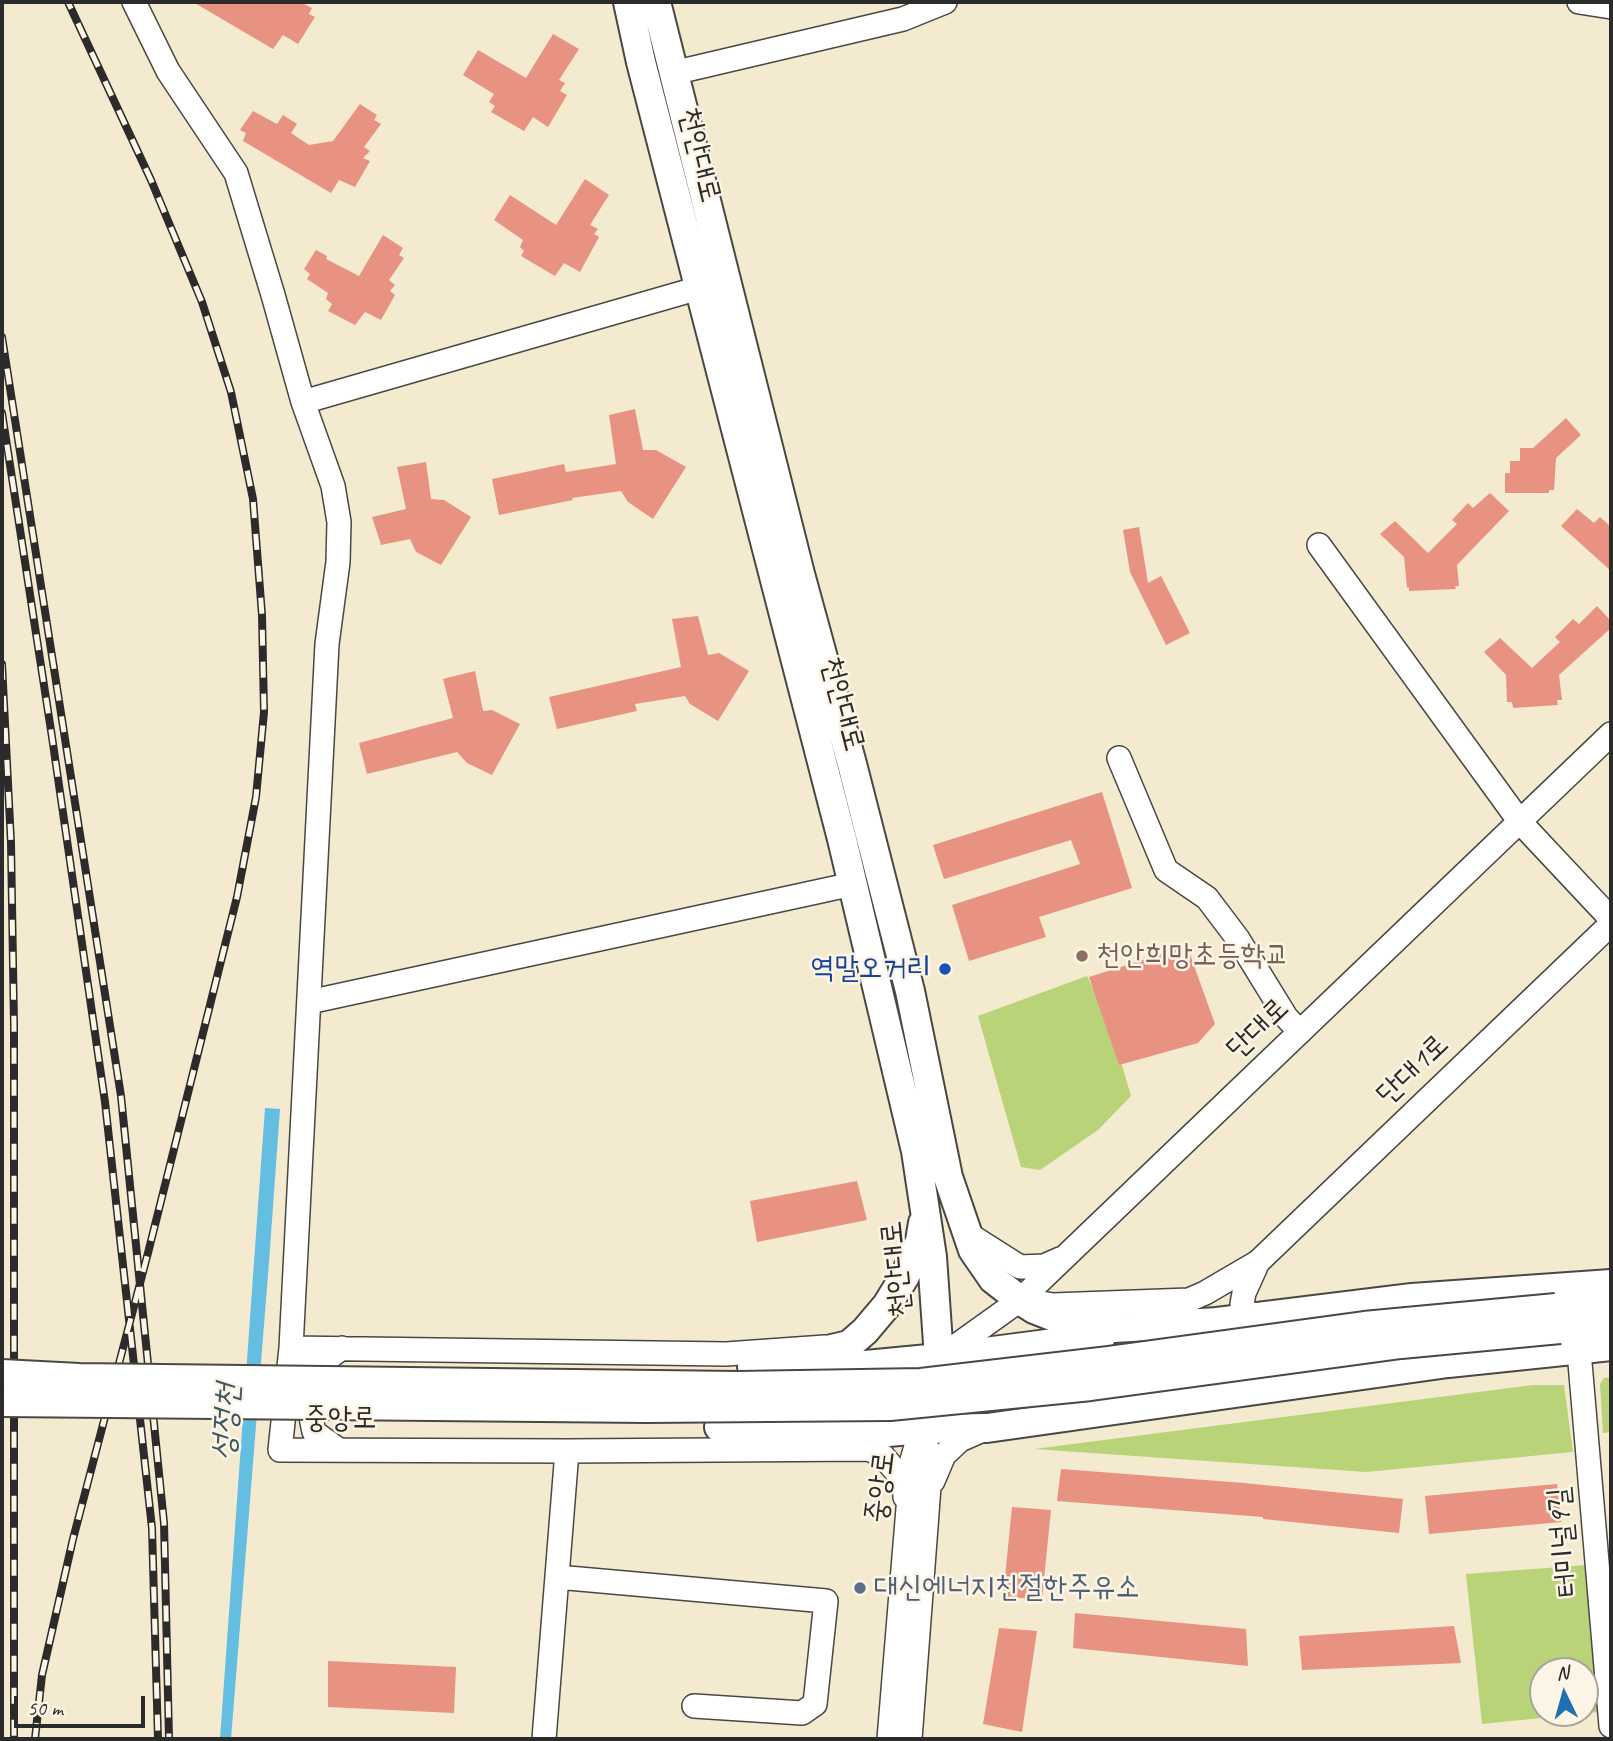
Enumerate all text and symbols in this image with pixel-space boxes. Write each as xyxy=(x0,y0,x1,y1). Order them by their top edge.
street label: 천안대로 xyxy=(670,104,728,206)
street label: 천안대로 xyxy=(812,653,872,755)
place label: 천안희망초등학교 xyxy=(1096,938,1289,974)
marker: 천안희망초등학교 xyxy=(1074,948,1090,964)
place label: 역말오거리 xyxy=(810,951,931,987)
marker: 역말오거리 xyxy=(937,961,953,977)
street label: 단대로 xyxy=(1219,991,1297,1067)
street label: 단대1로 xyxy=(1370,1027,1456,1113)
street label: 천안대로 xyxy=(874,1219,920,1319)
water label: 성정천 xyxy=(205,1382,249,1462)
street label: 중앙로 xyxy=(304,1401,376,1437)
street label: 중앙로 xyxy=(859,1449,903,1525)
street label: 터미널9길 xyxy=(1541,1486,1587,1598)
place label: 대신에너지친절한주유소 xyxy=(874,1570,1140,1606)
marker: 대신에너지친절한주유소 xyxy=(852,1580,868,1596)
north arrow xyxy=(1529,1657,1599,1727)
text: N xyxy=(1555,1661,1569,1686)
scale bar xyxy=(18,1682,149,1726)
text: 50 m xyxy=(27,1695,63,1721)

